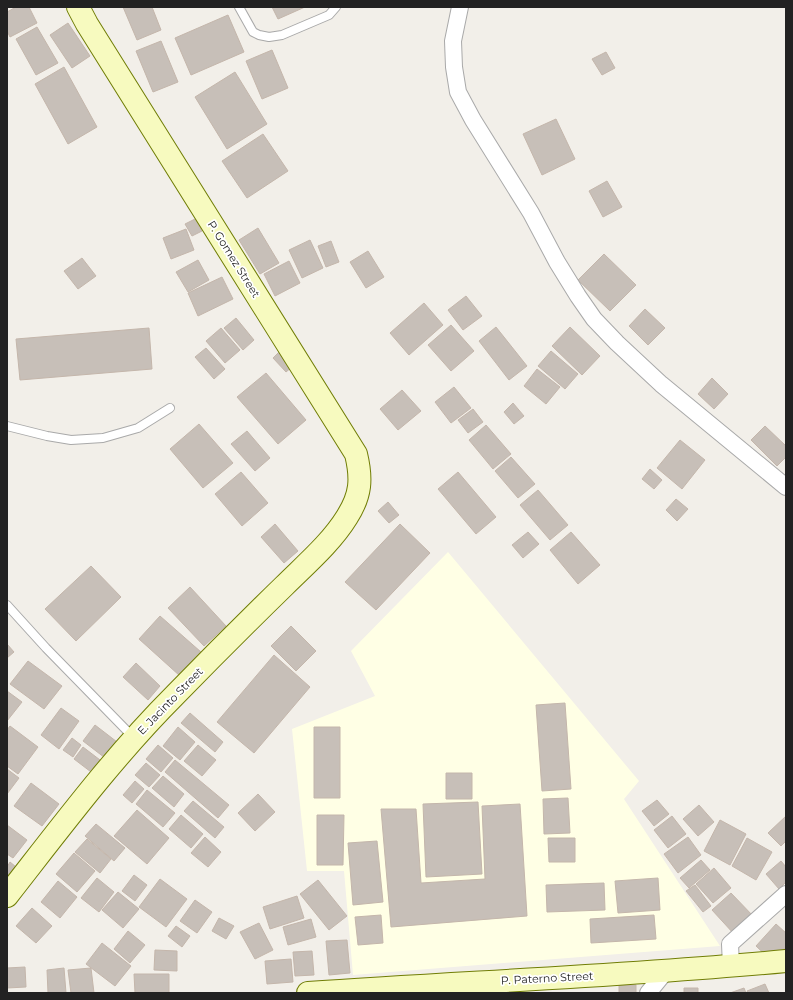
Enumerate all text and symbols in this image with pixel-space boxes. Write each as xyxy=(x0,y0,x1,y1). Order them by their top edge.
street label: P. Gomez Street xyxy=(205,218,264,301)
street label: E. Jacinto Street xyxy=(134,664,206,738)
street label: P. Paterno Street xyxy=(500,969,594,987)

